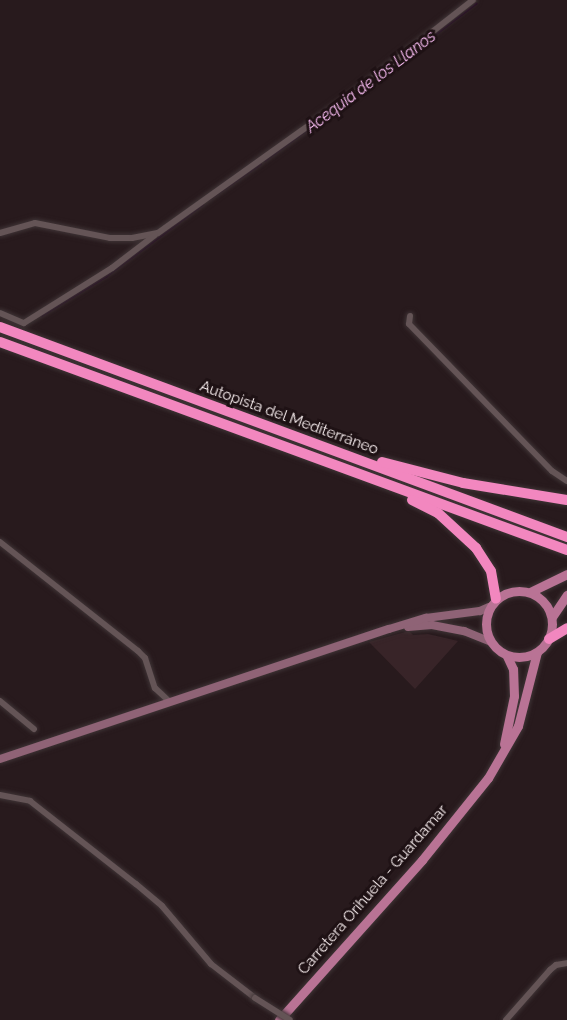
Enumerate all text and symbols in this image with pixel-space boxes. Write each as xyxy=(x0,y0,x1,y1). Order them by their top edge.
water label: Acequia de los Llanos xyxy=(302,27,440,137)
street label: Autopista del Mediterráneo xyxy=(197,377,381,459)
street label: Carretera Orihuela - Guardamar xyxy=(295,802,451,978)

